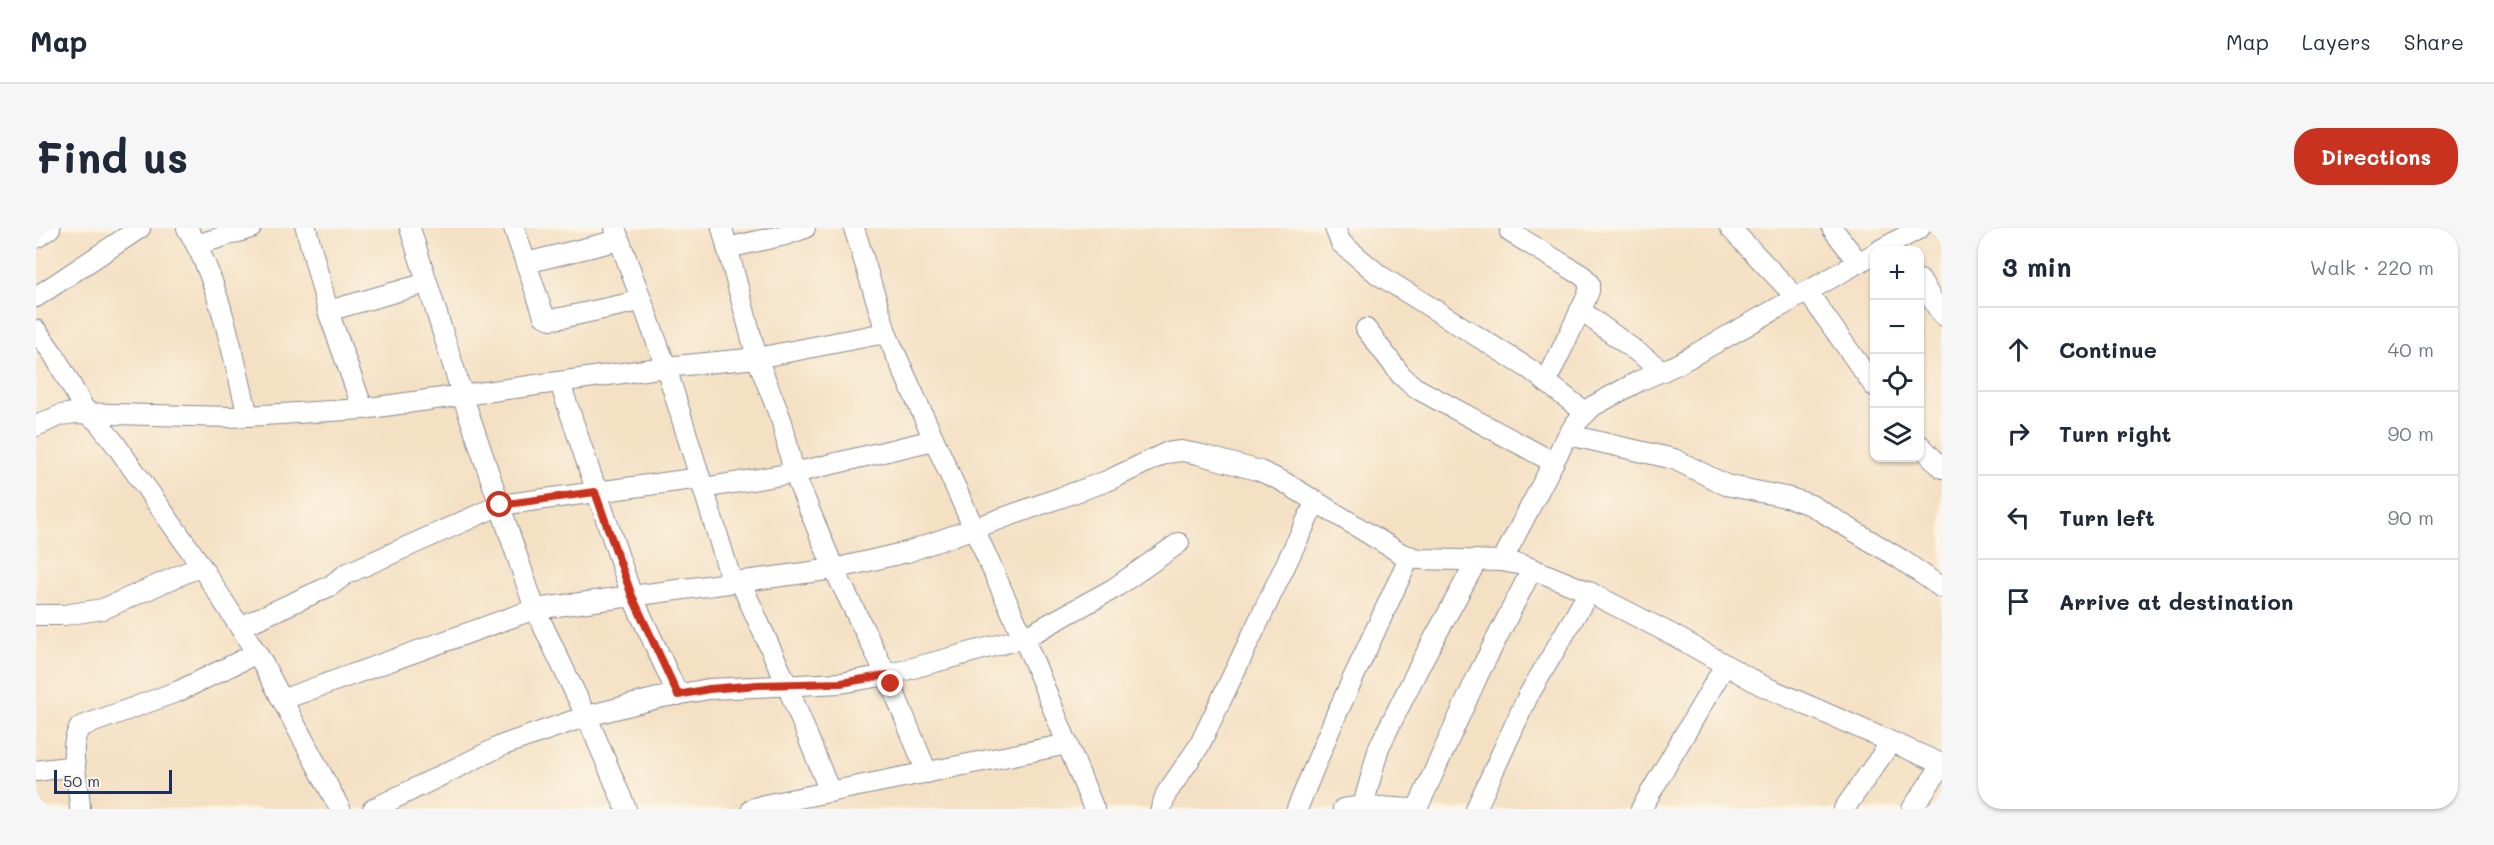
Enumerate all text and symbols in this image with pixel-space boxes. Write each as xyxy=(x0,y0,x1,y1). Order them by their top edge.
text: Map xyxy=(30,23,87,59)
text: Map xyxy=(2226,28,2269,55)
text: Layers xyxy=(2302,28,2371,55)
text: Share xyxy=(2404,28,2464,55)
button: Directions xyxy=(2294,128,2458,185)
text: Find us xyxy=(36,129,188,184)
map controls xyxy=(1870,246,1924,462)
button: + xyxy=(1870,246,1924,300)
text: 3 min xyxy=(2002,250,2071,284)
text: Walk · 220 m xyxy=(2310,254,2434,280)
button: − xyxy=(1870,300,1924,354)
icon: ahead xyxy=(2002,333,2035,366)
text: Continue xyxy=(2059,335,2157,364)
text: 40 m xyxy=(2388,336,2434,362)
button: locate xyxy=(1870,354,1924,408)
button: layers xyxy=(1870,408,1924,462)
icon: right xyxy=(2002,417,2035,450)
text: Turn right xyxy=(2059,419,2171,448)
text: 90 m xyxy=(2388,420,2434,446)
route start xyxy=(486,491,512,517)
icon: left xyxy=(2002,501,2035,534)
text: Turn left xyxy=(2059,503,2155,532)
text: 90 m xyxy=(2388,504,2434,530)
icon: arrive xyxy=(2002,585,2035,618)
text: Arrive at destination xyxy=(2059,587,2294,616)
route end xyxy=(877,670,903,696)
scale bar xyxy=(54,767,172,794)
text: 50 m xyxy=(63,770,100,791)

